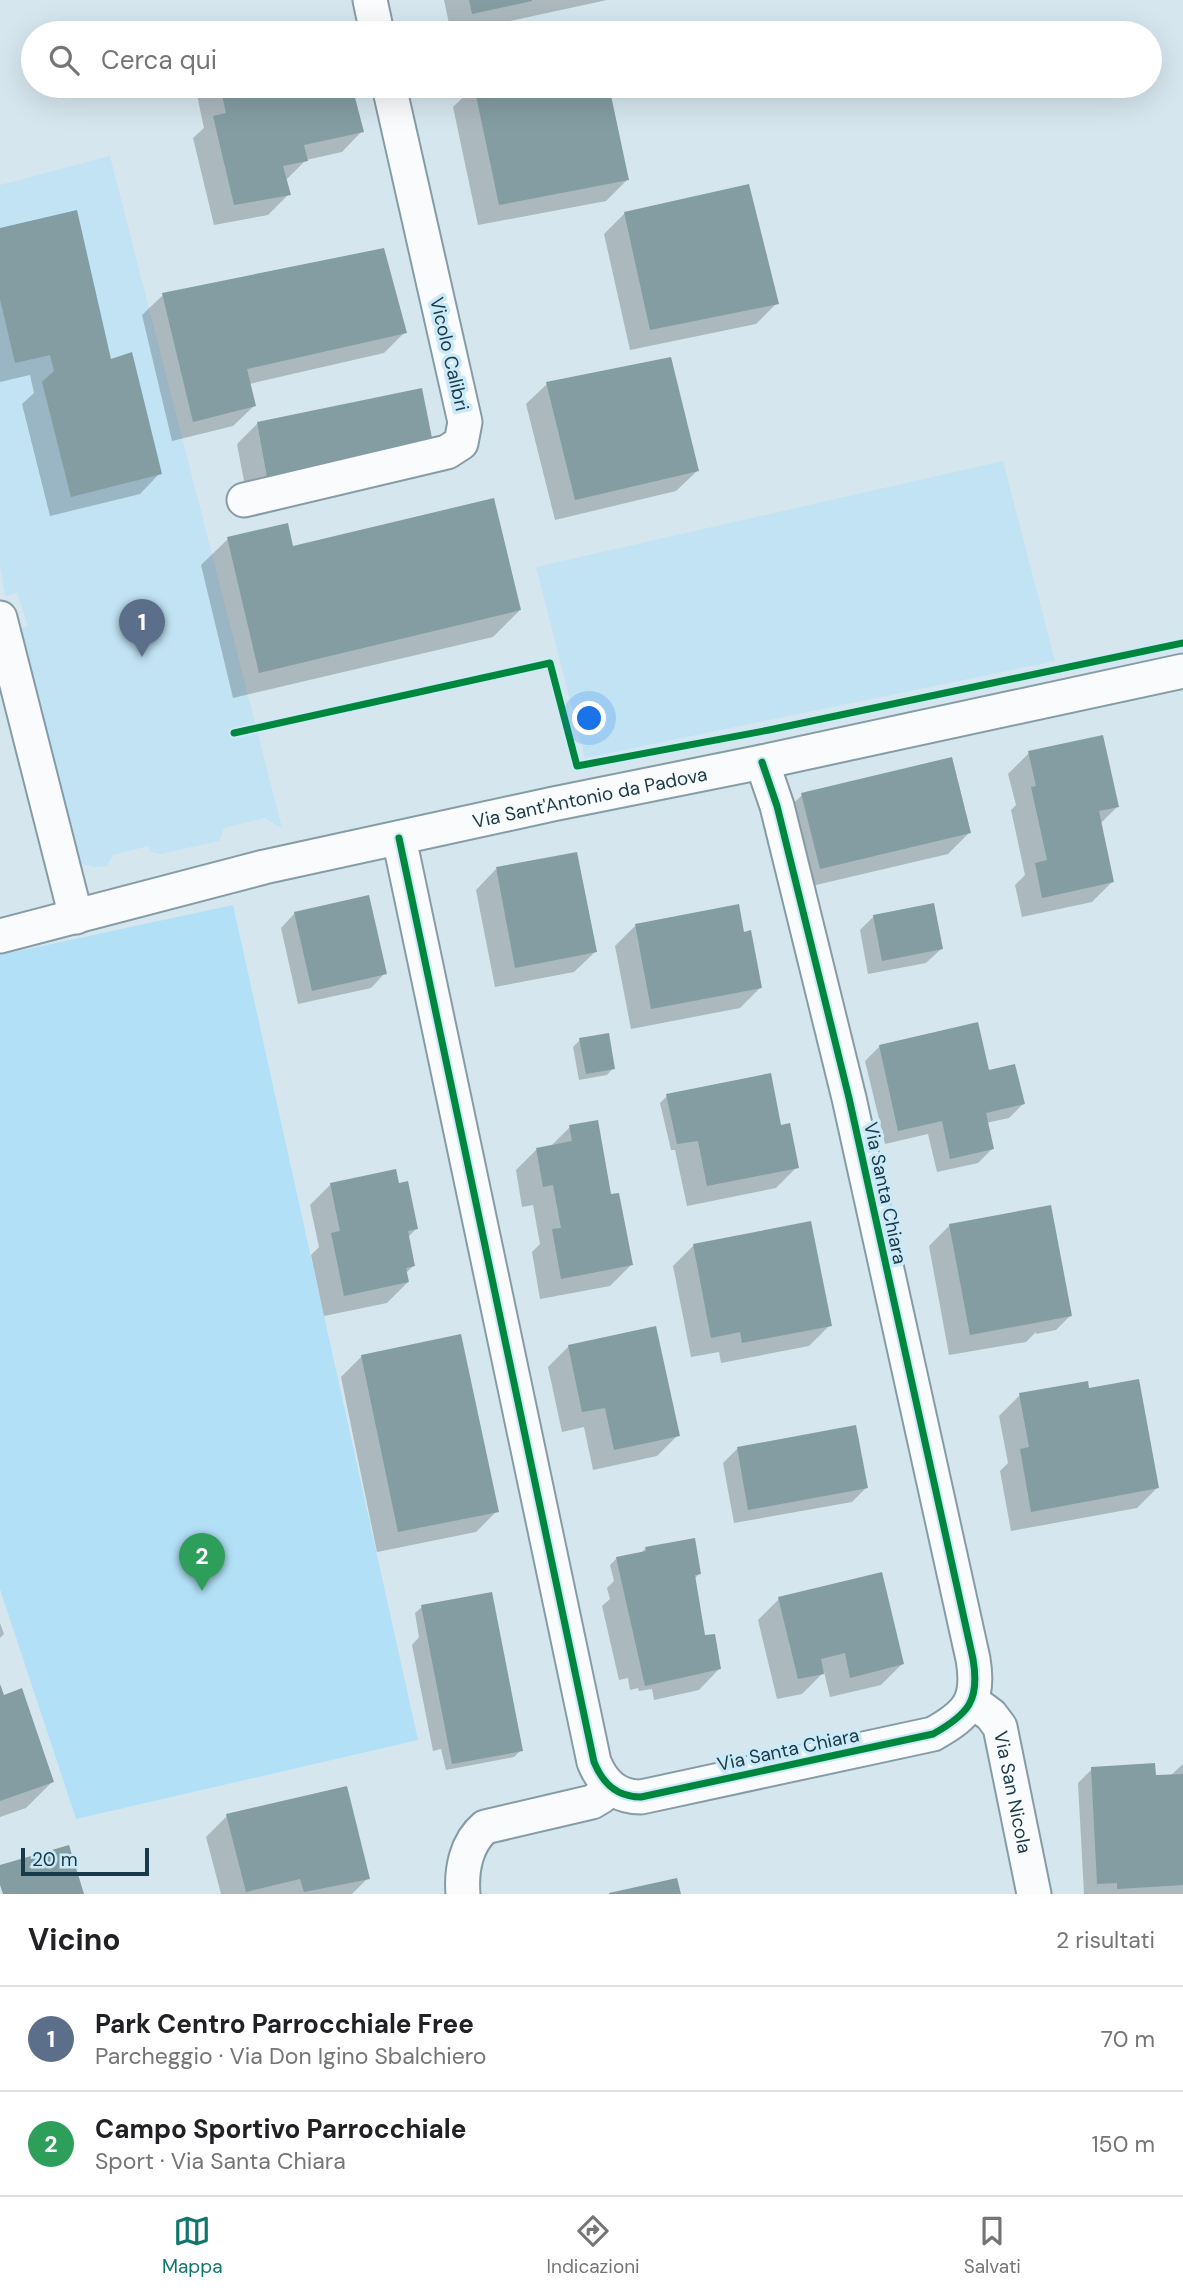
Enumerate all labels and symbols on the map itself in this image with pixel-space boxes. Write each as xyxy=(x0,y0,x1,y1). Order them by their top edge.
street label: Vicolo Calibri xyxy=(424,295,475,414)
pin: 1 xyxy=(119,599,165,657)
your location xyxy=(572,701,606,735)
street label: Via Sant'Antonio da Padova xyxy=(470,761,709,834)
street label: Via Santa Chiara xyxy=(858,1120,913,1266)
pin: 2 xyxy=(179,1533,225,1591)
street label: Via Santa Chiara xyxy=(715,1722,861,1777)
street label: Via San Nicola xyxy=(988,1729,1037,1856)
scale bar xyxy=(21,1845,149,1877)

